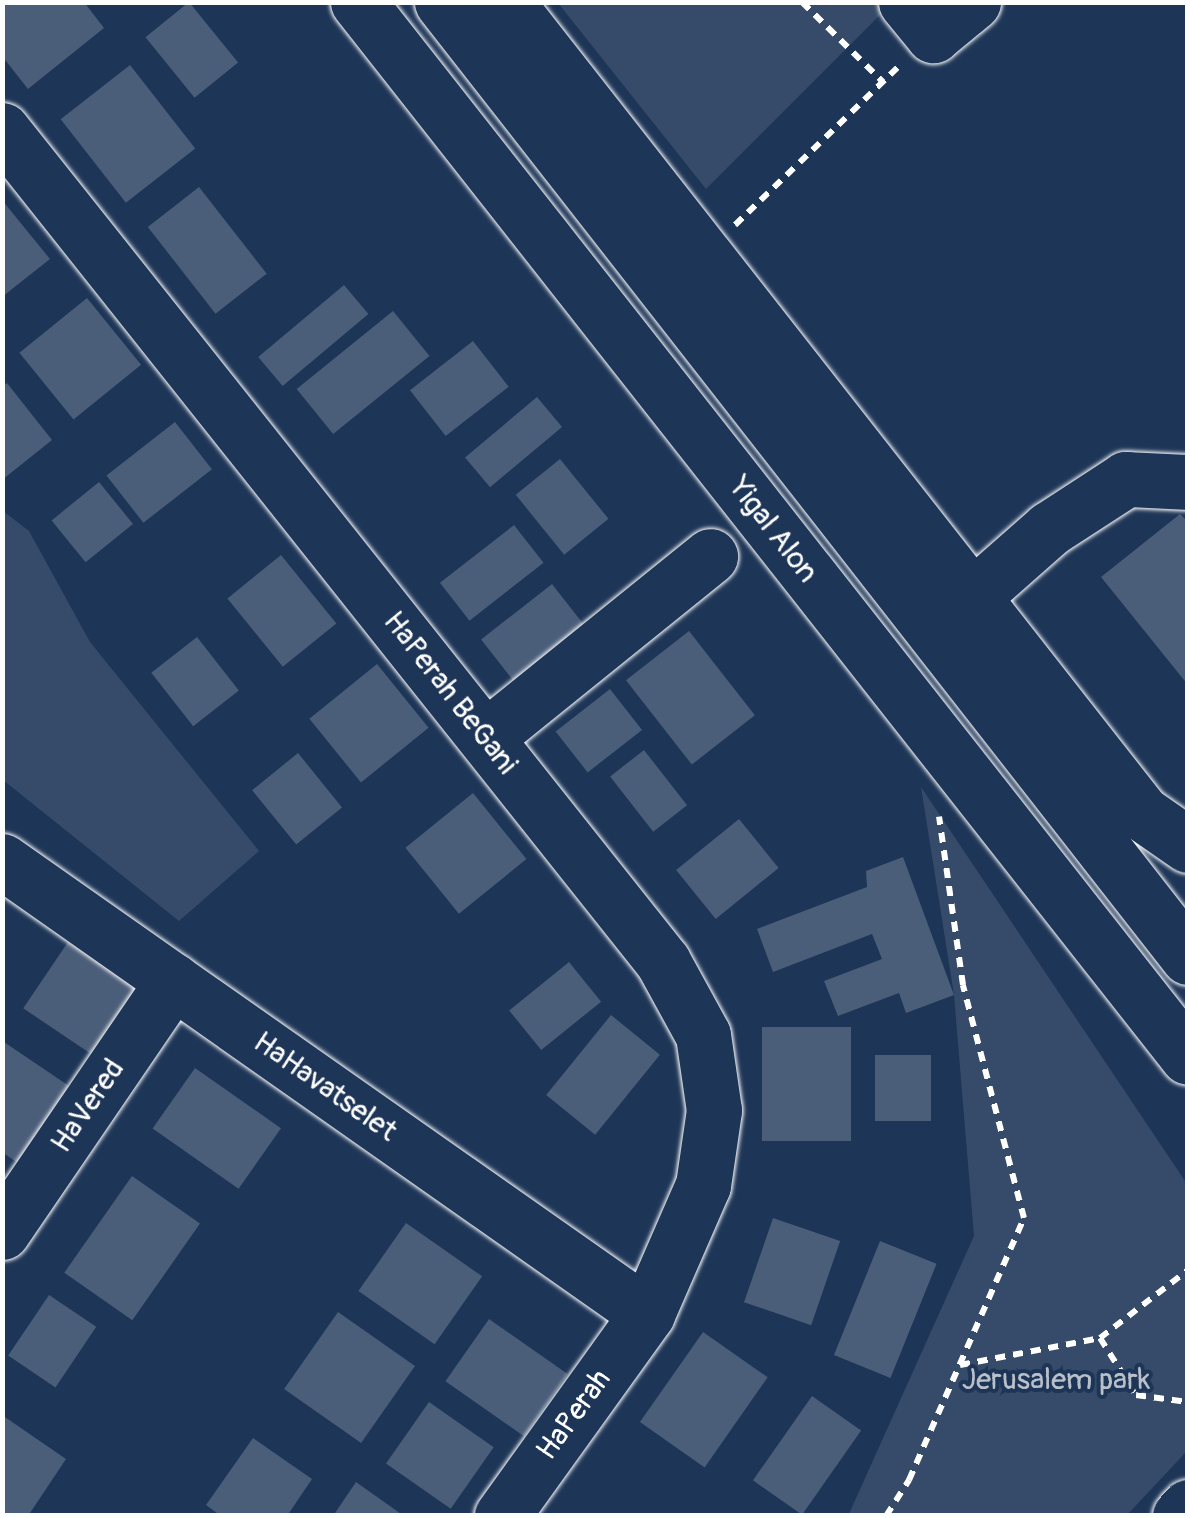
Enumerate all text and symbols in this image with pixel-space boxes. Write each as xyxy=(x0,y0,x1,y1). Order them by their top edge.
street label: Yigal Alon xyxy=(721,470,825,590)
street label: HaPerah BeGani xyxy=(375,604,525,782)
street label: HaHavatselet xyxy=(246,1024,404,1150)
street label: HaVered xyxy=(44,1052,132,1160)
park label: Jerusalem park xyxy=(962,1362,1150,1398)
street label: HaPerah xyxy=(529,1363,619,1467)

